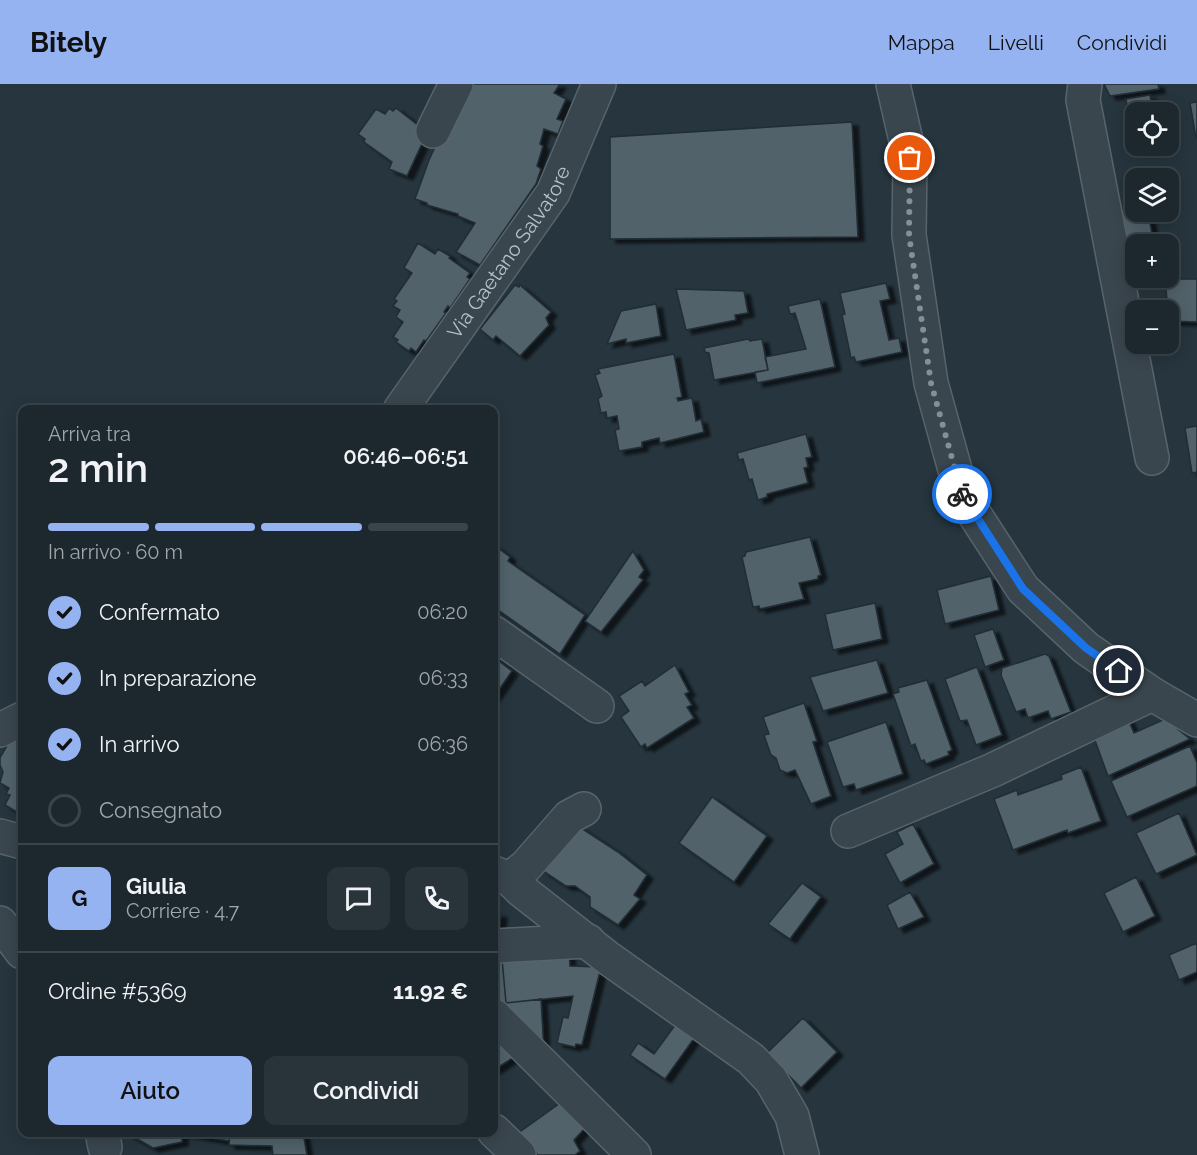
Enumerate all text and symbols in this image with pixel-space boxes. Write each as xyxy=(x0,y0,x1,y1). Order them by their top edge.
text: Bitely xyxy=(30,26,107,59)
text: Mappa xyxy=(888,30,955,55)
text: Livelli xyxy=(988,30,1044,55)
text: Condividi xyxy=(1077,30,1167,55)
map controls xyxy=(1125,102,1179,354)
button: locate xyxy=(1125,102,1179,156)
pin xyxy=(884,132,935,183)
icon: bag xyxy=(893,141,926,174)
street label: Via Gaetano Salvatore xyxy=(442,162,575,343)
button: layers xyxy=(1125,168,1179,222)
button: + xyxy=(1125,234,1179,288)
button: − xyxy=(1125,300,1179,354)
text: Arriva tra xyxy=(48,422,131,446)
text: 06:46–06:51 xyxy=(343,443,468,469)
text: 2 min xyxy=(48,445,148,491)
courier xyxy=(932,464,992,524)
icon: bike xyxy=(946,478,979,511)
text: In arrivo · 60 m xyxy=(48,540,183,564)
icon: check xyxy=(48,596,81,629)
text: Confermato xyxy=(99,599,220,625)
text: 06:20 xyxy=(417,600,468,624)
pin xyxy=(1093,645,1144,696)
icon: home xyxy=(1102,654,1135,687)
icon: check xyxy=(48,662,81,695)
text: In preparazione xyxy=(99,665,256,691)
text: 06:33 xyxy=(419,666,468,690)
icon: check xyxy=(48,728,81,761)
text: In arrivo xyxy=(99,731,180,757)
text: 06:36 xyxy=(417,732,468,756)
text: Consegnato xyxy=(99,797,222,823)
button: chat xyxy=(327,867,390,930)
button: phone xyxy=(405,867,468,930)
text: Giulia xyxy=(126,873,186,899)
text: G xyxy=(72,885,87,911)
text: Corriere · 4.7 xyxy=(126,899,239,923)
text: Ordine #5369 xyxy=(48,978,187,1004)
text: 11.92 € xyxy=(393,978,468,1004)
button: Aiuto xyxy=(48,1056,252,1125)
button: Condividi xyxy=(264,1056,468,1125)

